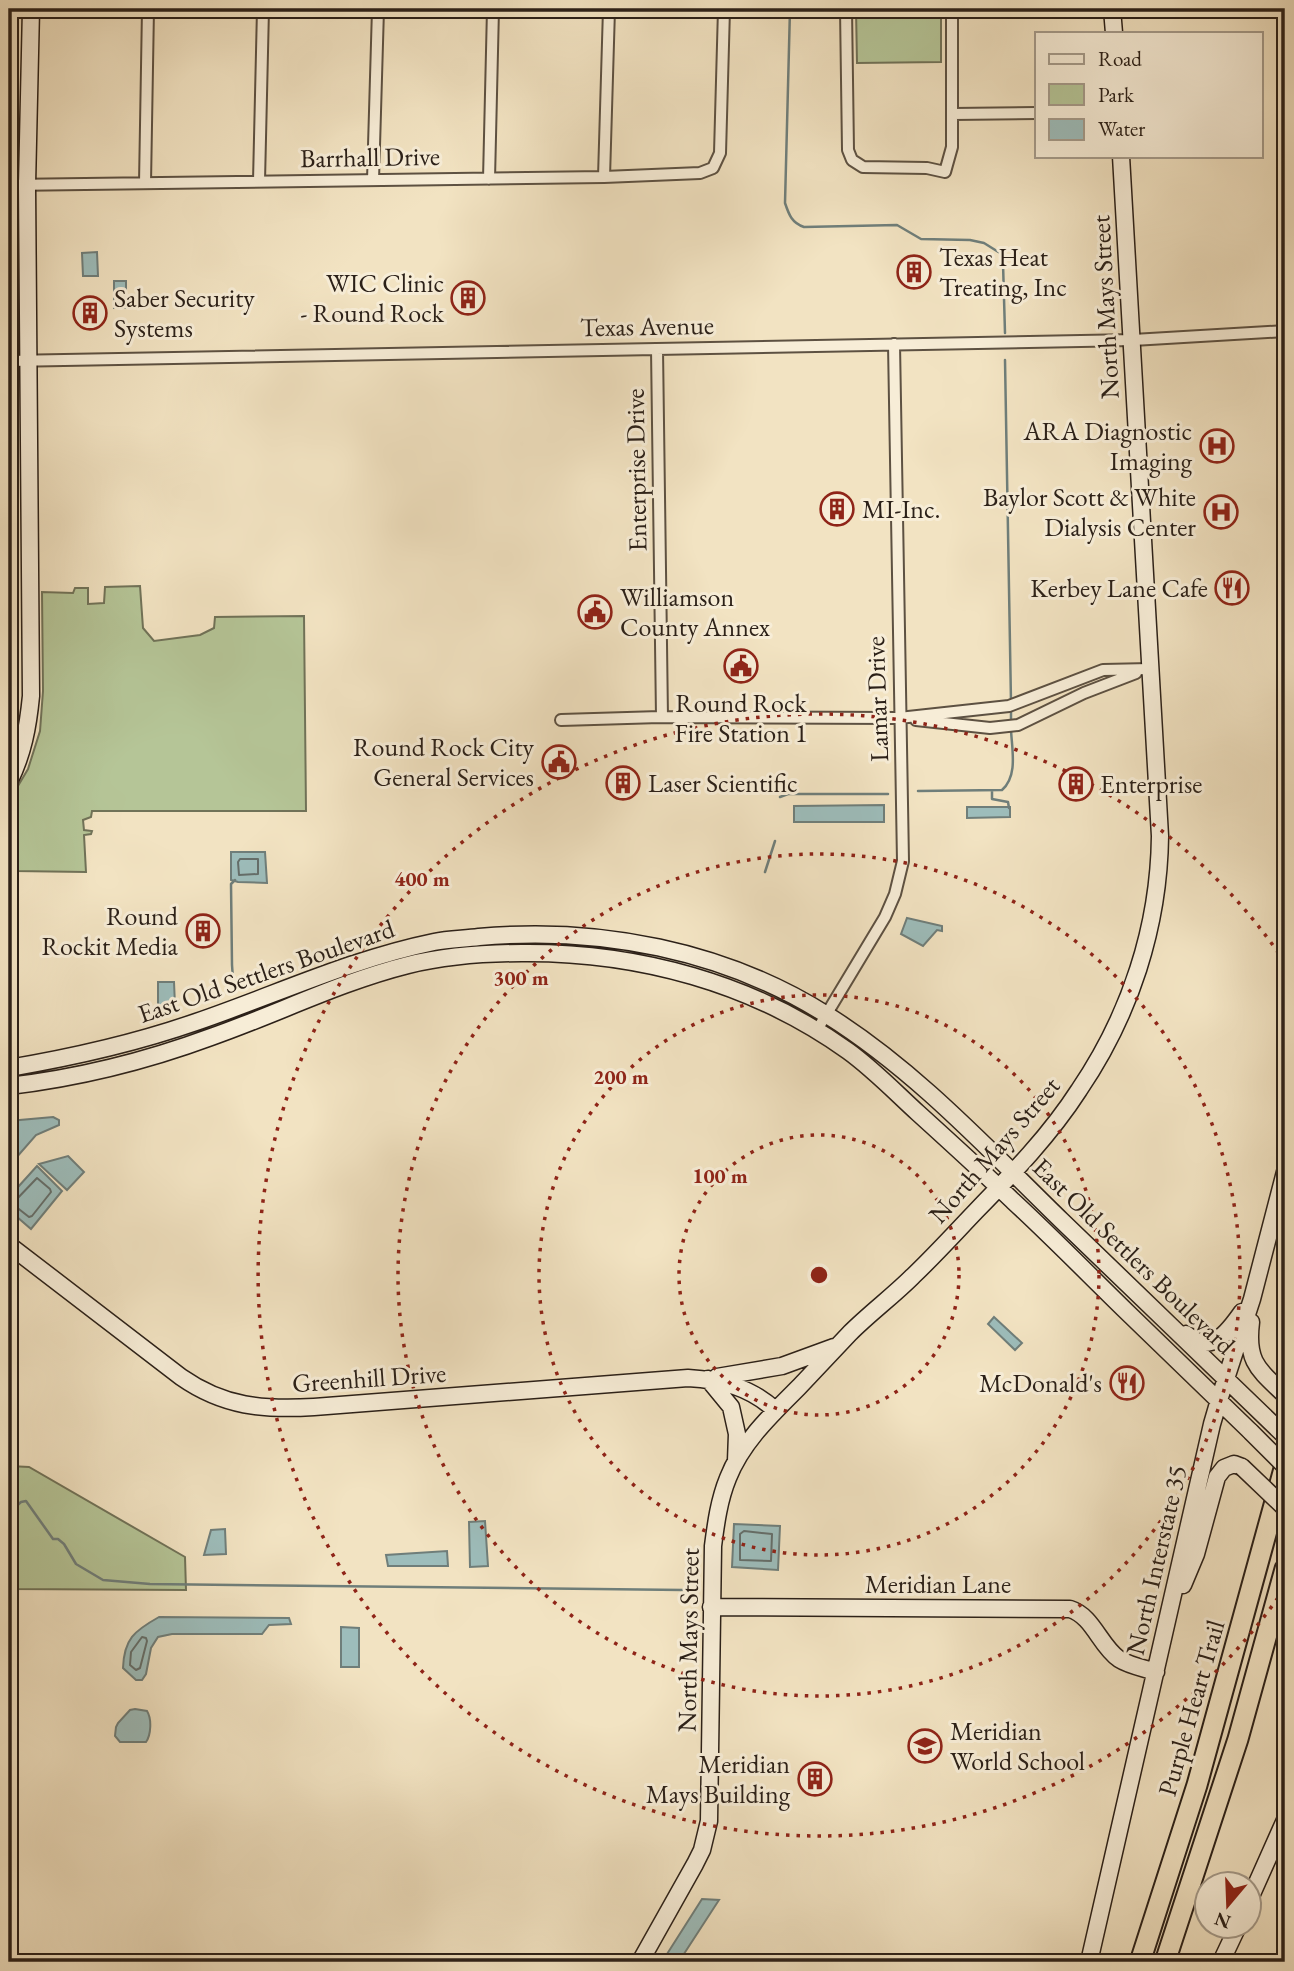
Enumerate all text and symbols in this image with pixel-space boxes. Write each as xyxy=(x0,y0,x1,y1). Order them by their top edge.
legend xyxy=(1035,32,1262,158)
text: Road xyxy=(1098,45,1142,72)
text: Park xyxy=(1098,81,1135,108)
text: Water xyxy=(1098,115,1145,142)
street label: Barrhall Drive xyxy=(300,139,440,175)
street label: North Mays Street xyxy=(1083,214,1127,400)
place label: Texas Heat Treating, Inc xyxy=(939,240,1067,304)
building icon: Texas Heat Treating, Inc xyxy=(895,253,933,291)
place label: WIC Clinic - Round Rock xyxy=(300,266,445,330)
building icon: WIC Clinic - Round Rock xyxy=(449,279,487,317)
place label: Saber Security Systems xyxy=(114,281,255,345)
building icon: Saber Security Systems xyxy=(71,294,109,332)
street label: Texas Avenue xyxy=(580,308,714,344)
street label: Enterprise Drive xyxy=(618,388,654,552)
place label: ARA Diagnostic Imaging xyxy=(1022,414,1193,478)
hospital icon: ARA Diagnostic Imaging xyxy=(1198,427,1236,465)
place label: Baylor Scott & White Dialysis Center xyxy=(983,480,1196,544)
building icon: MI-Inc. xyxy=(818,490,856,528)
place label: MI-Inc. xyxy=(862,492,941,526)
hospital icon: Baylor Scott & White Dialysis Center xyxy=(1202,493,1240,531)
restaurant icon: Kerbey Lane Cafe xyxy=(1213,569,1251,607)
place label: Kerbey Lane Cafe xyxy=(1030,571,1208,605)
place label: Williamson County Annex xyxy=(620,580,771,644)
public building icon: Williamson County Annex xyxy=(576,593,614,631)
street label: Lamar Drive xyxy=(858,636,896,762)
public building icon: Round Rock Fire Station 1 xyxy=(722,647,760,685)
place label: Round Rock Fire Station 1 xyxy=(674,686,808,750)
place label: Round Rock City General Services xyxy=(353,730,535,794)
public building icon: Round Rock City General Services xyxy=(540,743,578,781)
building icon: Laser Scientific xyxy=(604,764,642,802)
building icon: Enterprise xyxy=(1057,765,1095,803)
place label: Laser Scientific xyxy=(648,766,797,800)
place label: Enterprise xyxy=(1100,767,1202,801)
text: 400 m xyxy=(394,865,450,892)
place label: Round Rockit Media xyxy=(41,899,179,963)
street label: East Old Settlers Boulevard xyxy=(133,911,400,1031)
building icon: Round Rockit Media xyxy=(184,912,222,950)
text: 300 m xyxy=(493,964,549,991)
text: 200 m xyxy=(593,1063,649,1090)
street label: North Mays Street xyxy=(921,1069,1067,1231)
street label: East Old Settlers Boulevard xyxy=(1025,1150,1243,1362)
text: 100 m xyxy=(692,1162,748,1189)
centre of rings xyxy=(807,1263,831,1287)
street label: Greenhill Drive xyxy=(291,1356,447,1400)
restaurant icon: McDonald's xyxy=(1108,1364,1146,1402)
place label: McDonald's xyxy=(979,1366,1102,1400)
street label: North Interstate 35 xyxy=(1118,1462,1194,1658)
street label: North Mays Street xyxy=(669,1548,707,1732)
street label: Meridian Lane xyxy=(865,1567,1011,1601)
street label: Purple Heart Trail xyxy=(1150,1616,1232,1800)
place label: Meridian World School xyxy=(950,1714,1085,1778)
school or university icon: Meridian World School xyxy=(906,1727,944,1765)
place label: Meridian Mays Building xyxy=(646,1747,791,1811)
building icon: Meridian Mays Building xyxy=(796,1760,834,1798)
north arrow xyxy=(1192,1870,1262,1940)
text: N xyxy=(1211,1906,1234,1935)

